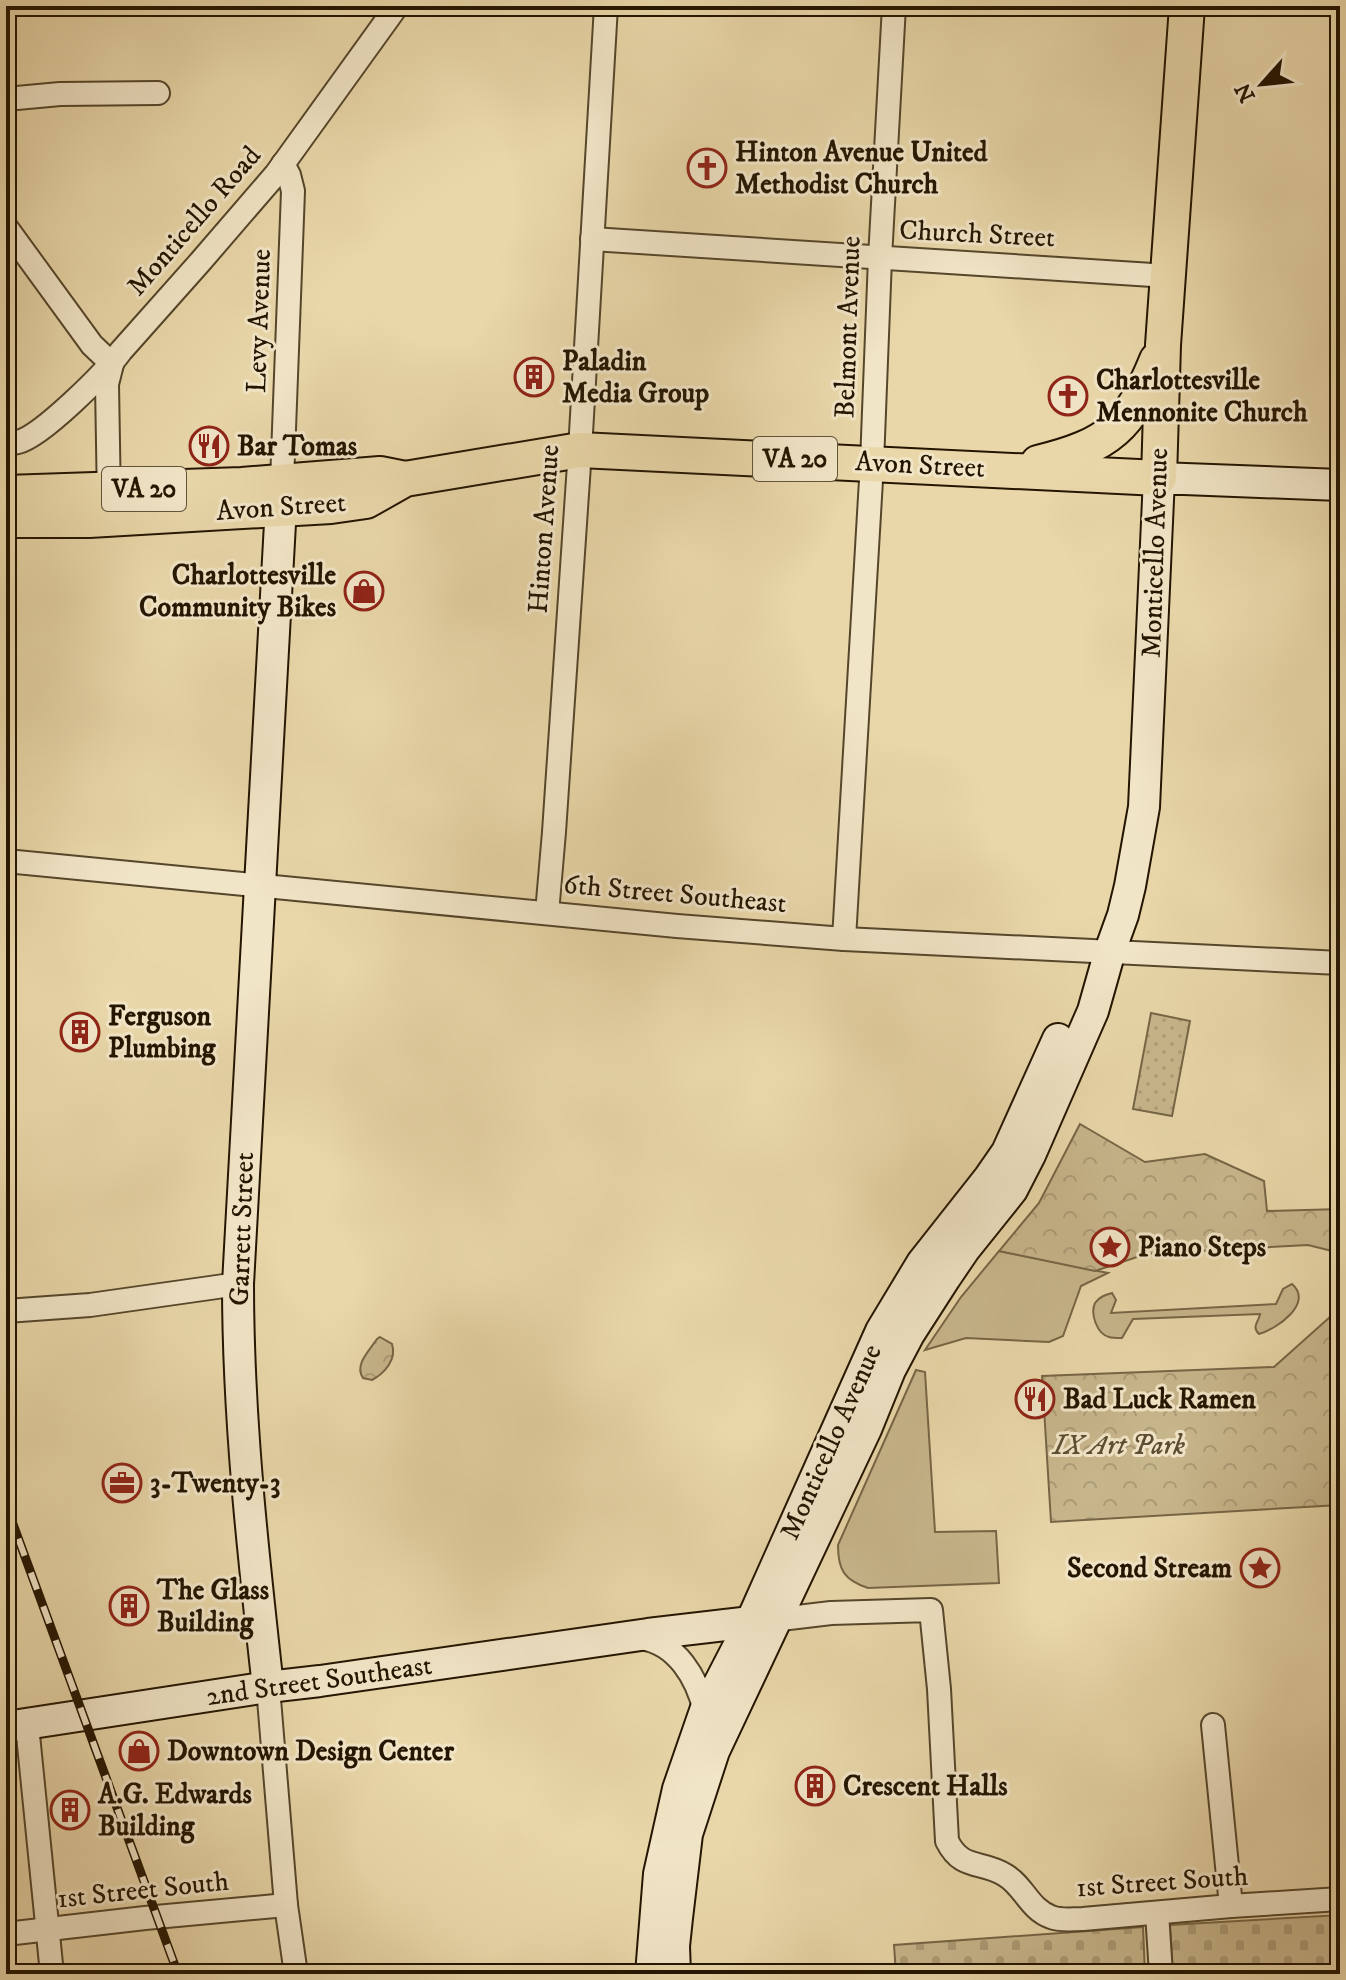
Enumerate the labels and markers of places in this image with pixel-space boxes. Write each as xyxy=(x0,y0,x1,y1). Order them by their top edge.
place label: Hinton Avenue United Methodist Church xyxy=(735,135,988,202)
church icon: Hinton Avenue United Methodist Church xyxy=(686,147,728,189)
place label: Paladin Media Group xyxy=(562,344,709,411)
building icon: Paladin Media Group xyxy=(513,356,555,398)
place label: Charlottesville Mennonite Church xyxy=(1096,363,1308,430)
church icon: Charlottesville Mennonite Church xyxy=(1047,375,1089,417)
restaurant icon: Bar Tomas xyxy=(188,425,230,467)
place label: Bar Tomas xyxy=(237,429,358,464)
place label: Charlottesville Community Bikes xyxy=(139,558,337,625)
shop icon: Charlottesville Community Bikes xyxy=(343,570,385,612)
place label: Ferguson Plumbing xyxy=(108,999,217,1066)
building icon: Ferguson Plumbing xyxy=(59,1011,101,1053)
place icon: Piano Steps xyxy=(1089,1226,1131,1268)
place label: Piano Steps xyxy=(1138,1230,1267,1265)
restaurant icon: Bad Luck Ramen xyxy=(1014,1378,1056,1420)
place label: Bad Luck Ramen xyxy=(1063,1382,1256,1417)
office icon: 3-Twenty-3 xyxy=(101,1462,143,1504)
place label: 3-Twenty-3 xyxy=(150,1466,280,1501)
place icon: Second Stream xyxy=(1239,1547,1281,1589)
place label: Second Stream xyxy=(1067,1551,1232,1586)
place label: The Glass Building xyxy=(156,1573,270,1640)
building icon: The Glass Building xyxy=(108,1585,150,1627)
shop icon: Downtown Design Center xyxy=(118,1730,160,1772)
place label: Downtown Design Center xyxy=(167,1734,454,1769)
building icon: Crescent Halls xyxy=(794,1765,836,1807)
place label: Crescent Halls xyxy=(843,1769,1008,1804)
place label: A.G. Edwards Building xyxy=(97,1777,252,1844)
building icon: A.G. Edwards Building xyxy=(49,1789,91,1831)

